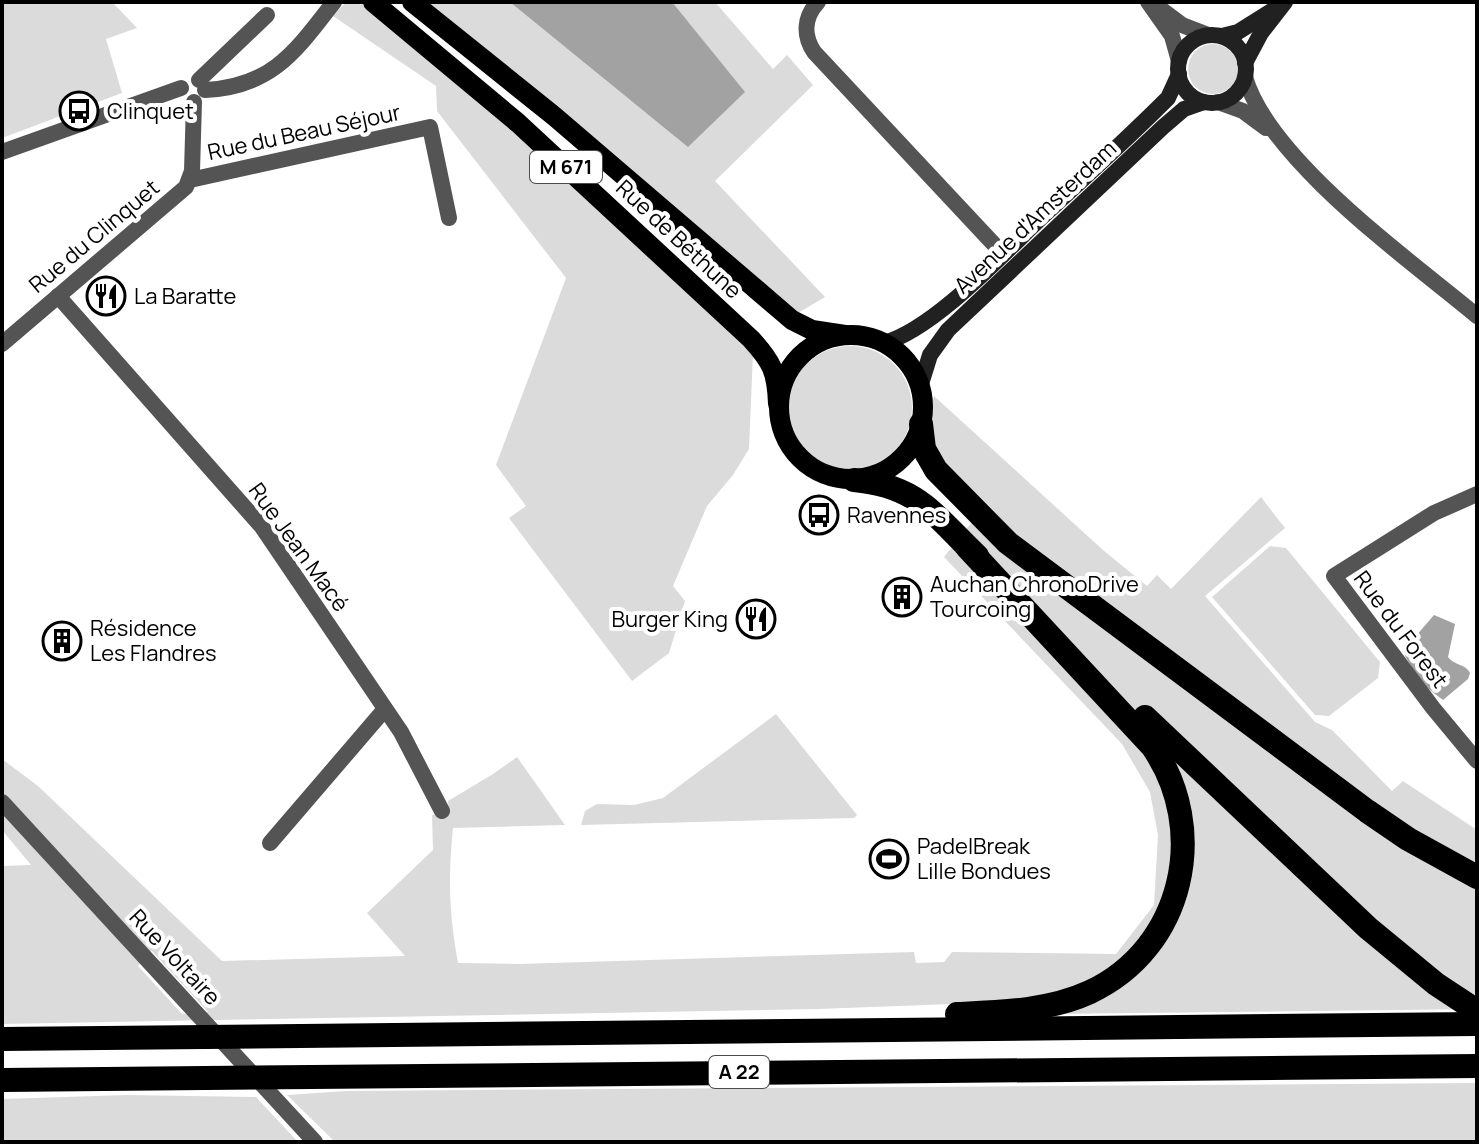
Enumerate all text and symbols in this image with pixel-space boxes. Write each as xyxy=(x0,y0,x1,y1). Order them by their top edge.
bus stop icon: Clinquet xyxy=(58,90,100,132)
place label: Clinquet xyxy=(107,96,194,126)
street label: Rue du Beau Séjour xyxy=(205,97,403,167)
street label: Avenue d'Amsterdam xyxy=(947,134,1123,300)
road number: M 671 xyxy=(530,151,602,183)
street label: Rue du Clinquet xyxy=(22,172,166,299)
street label: Rue de Béthune xyxy=(610,173,748,305)
restaurant icon: La Baratte xyxy=(85,275,127,317)
place label: La Baratte xyxy=(134,281,237,311)
street label: Rue Jean Macé xyxy=(242,477,356,618)
bus stop icon: Ravennes xyxy=(798,494,840,536)
place label: Ravennes xyxy=(847,500,946,530)
street label: Rue du Forest xyxy=(1347,564,1455,694)
place label: Auchan ChronoDrive Tourcoing xyxy=(930,569,1139,624)
building icon: Auchan ChronoDrive Tourcoing xyxy=(881,576,923,618)
restaurant icon: Burger King xyxy=(735,598,777,640)
place label: Burger King xyxy=(611,604,728,634)
place label: Résidence Les Flandres xyxy=(90,613,217,668)
building icon: Résidence Les Flandres xyxy=(41,620,83,662)
place label: PadelBreak Lille Bondues xyxy=(917,831,1051,886)
sports icon: PadelBreak Lille Bondues xyxy=(868,838,910,880)
street label: Rue Voltaire xyxy=(123,903,227,1012)
road number: A 22 xyxy=(709,1056,769,1088)

